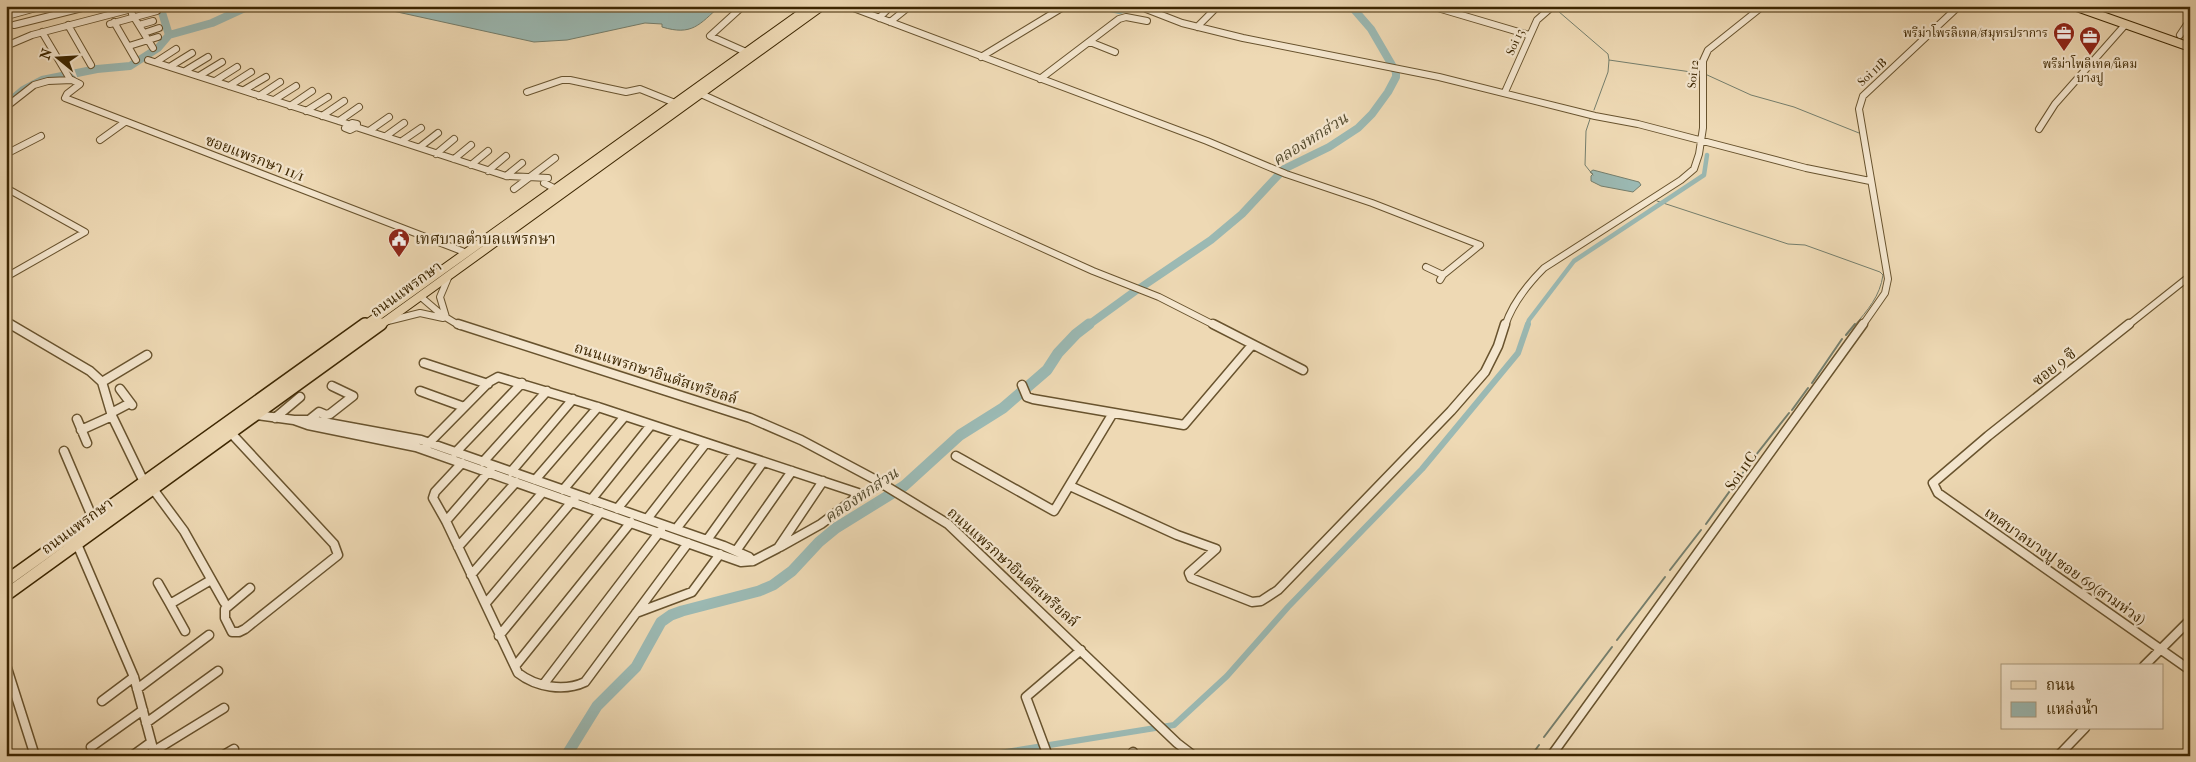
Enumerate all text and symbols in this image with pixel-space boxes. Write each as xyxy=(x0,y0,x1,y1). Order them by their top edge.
office icon: พรีม่าโพรลิเทค/สมุทรปราการ xyxy=(2052,21,2076,52)
place label: พรีม่าโพรลิเทค/สมุทรปราการ xyxy=(1903,24,2048,41)
office icon: พรีม่าโพลิเทค/นิคม บางปู xyxy=(2078,25,2102,56)
street label: Soi 13 xyxy=(1503,27,1527,57)
north arrow xyxy=(32,32,82,82)
text: N xyxy=(36,46,56,62)
street label: Soi 11B xyxy=(1855,55,1890,89)
place label: พรีม่าโพลิเทค/นิคม บางปู xyxy=(2043,55,2137,86)
street label: Soi 12 xyxy=(1685,59,1701,89)
water label: คลองหกส่วน xyxy=(1269,108,1352,170)
street label: ซอยแพรกษา 11/1 xyxy=(203,131,307,185)
public building icon: เทศบาลตำบลแพรกษา xyxy=(387,227,411,258)
place label: เทศบาลตำบลแพรกษา xyxy=(415,230,556,248)
street label: ถนนแพรกษา xyxy=(367,257,445,321)
street label: ถนนแพรกษาอินดัสเทรียลล์ xyxy=(572,337,740,408)
street label: ซอย 9 ซี xyxy=(2029,344,2079,390)
street label: Soi 11C xyxy=(1721,448,1761,494)
water label: คลองหกส่วน xyxy=(820,463,902,527)
street label: ถนนแพรกษา xyxy=(38,494,116,558)
street label: ถนนแพรกษาอินดัสเทรียลล์ xyxy=(944,502,1083,631)
street label: เทศบาลบางปู ซอย 69(สามห่วง) xyxy=(1980,503,2149,629)
legend xyxy=(2001,664,2164,730)
text: ถนน xyxy=(2046,676,2075,694)
text: แหล่งน้ำ xyxy=(2046,698,2098,718)

